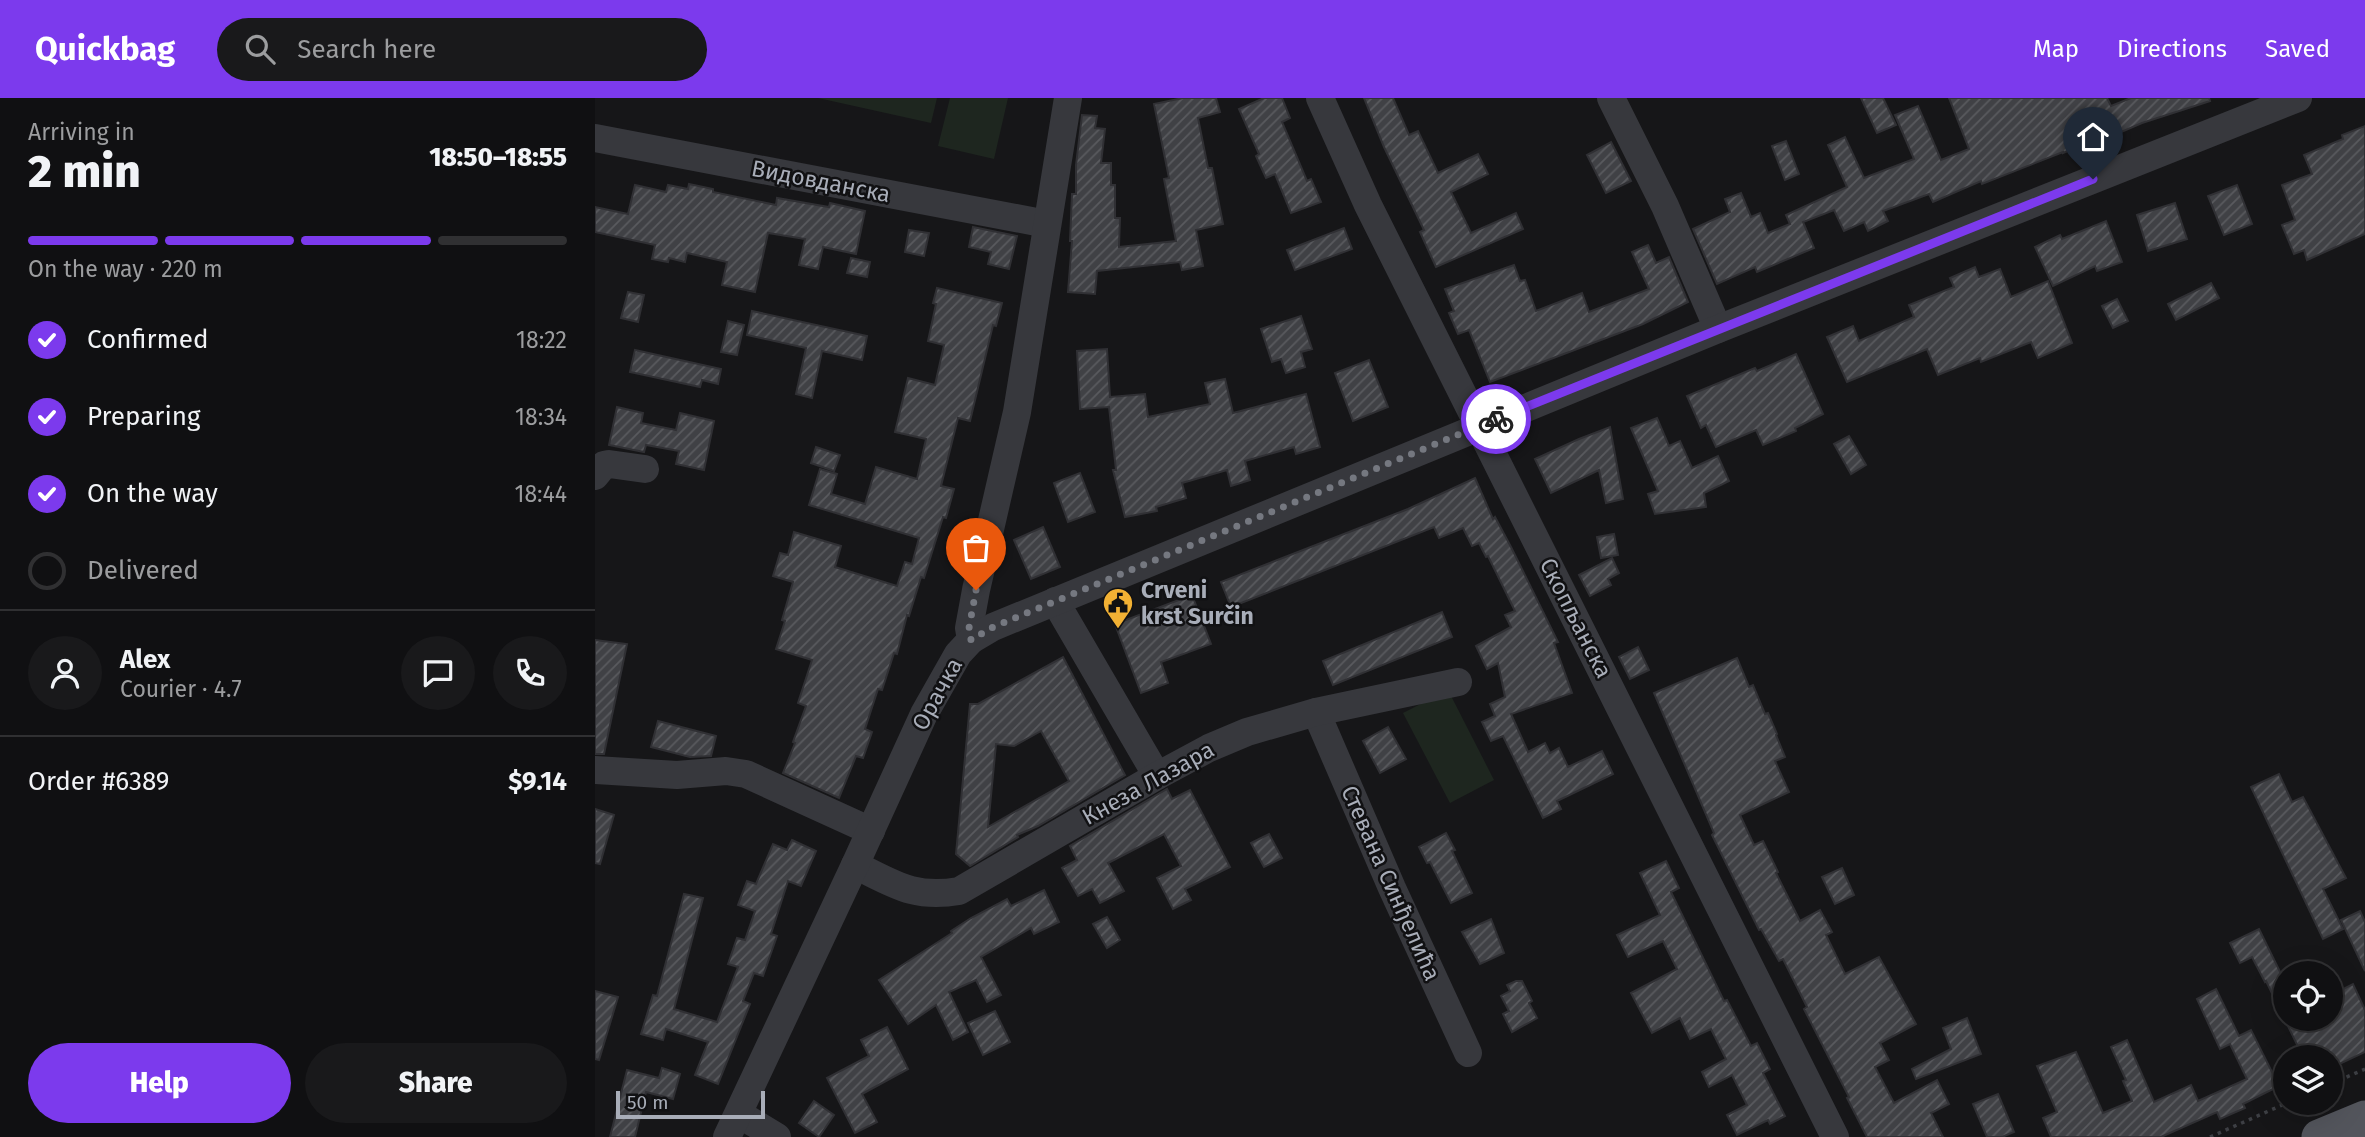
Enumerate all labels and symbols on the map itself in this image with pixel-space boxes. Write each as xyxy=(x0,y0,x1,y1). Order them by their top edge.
pin xyxy=(2063,107,2123,179)
street label: Видовданска xyxy=(749,154,893,208)
courier xyxy=(1461,384,1531,454)
pin xyxy=(946,518,1006,590)
street label: Скопљанска xyxy=(1534,553,1618,683)
place label: Crveni krst Surčin xyxy=(1141,576,1254,630)
public building icon: Crveni krst Surčin xyxy=(1101,586,1135,630)
street label: Орачка xyxy=(906,653,968,735)
street label: Кнеза Лазара xyxy=(1077,735,1219,831)
street label: Стевана Синђелића xyxy=(1335,781,1447,985)
scale bar xyxy=(616,1088,765,1120)

